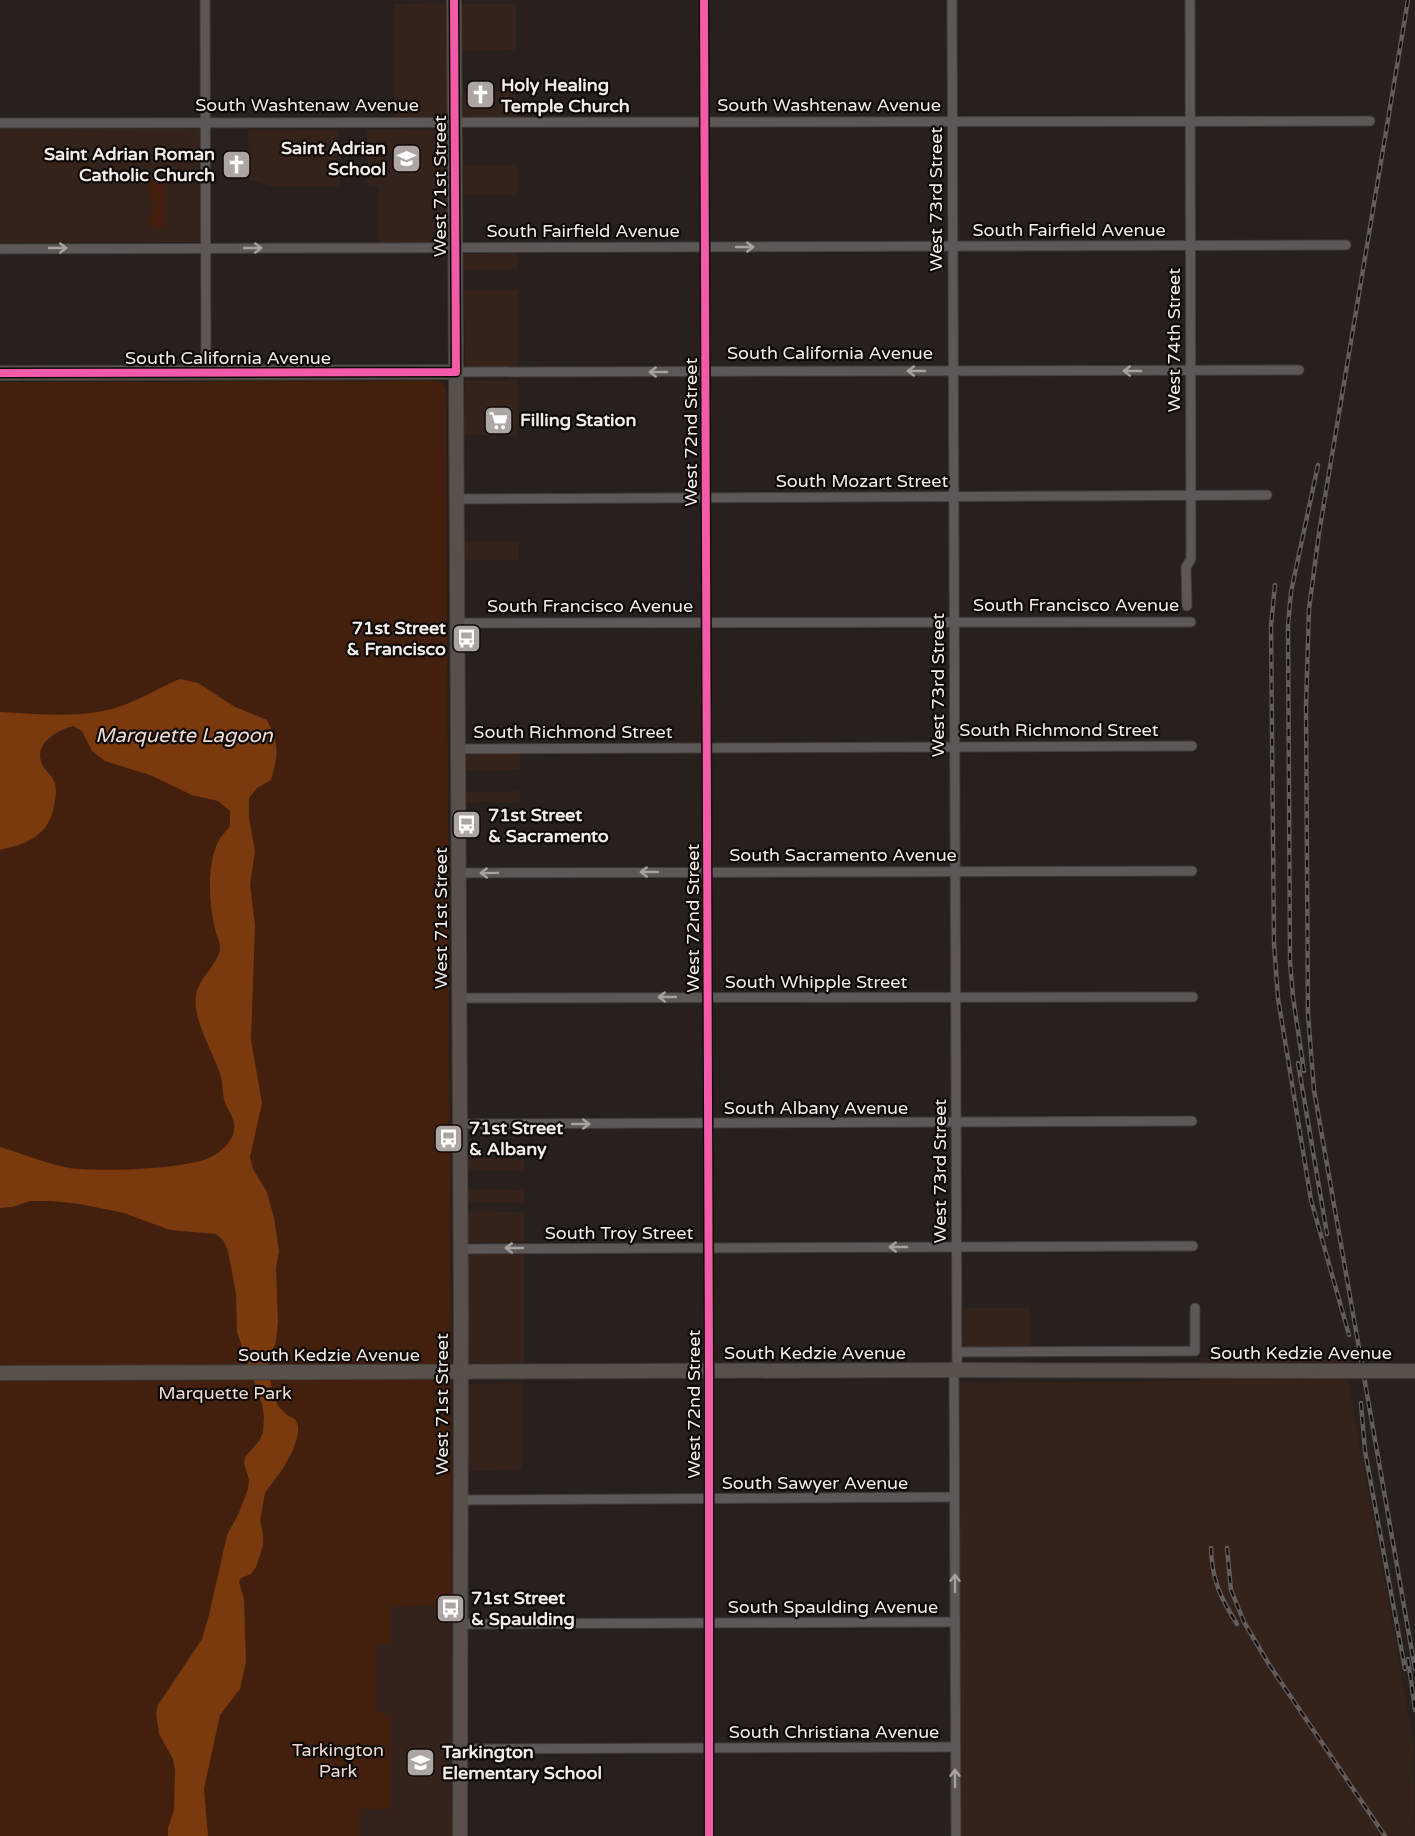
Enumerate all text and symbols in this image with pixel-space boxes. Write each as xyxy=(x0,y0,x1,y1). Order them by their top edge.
place label: Holy Healing Temple Church xyxy=(500,74,630,117)
church icon: Holy Healing Temple Church xyxy=(464,79,496,111)
street label: South Washtenaw Avenue xyxy=(195,94,419,116)
street label: South Washtenaw Avenue xyxy=(717,94,941,116)
street label: West 71st Street xyxy=(429,115,451,257)
street label: West 73rd Street xyxy=(925,127,947,271)
place label: Saint Adrian School xyxy=(281,137,386,180)
school or university icon: Saint Adrian School xyxy=(391,142,423,174)
place label: Saint Adrian Roman Catholic Church xyxy=(44,143,215,186)
church icon: Saint Adrian Roman Catholic Church xyxy=(220,148,252,180)
street label: South Fairfield Avenue xyxy=(972,219,1166,241)
street label: South Fairfield Avenue xyxy=(486,220,680,242)
one-way arrow xyxy=(734,241,754,253)
one-way arrow xyxy=(48,242,68,254)
one-way arrow xyxy=(243,242,263,254)
street label: West 74th Street xyxy=(1163,268,1185,412)
street label: South California Avenue xyxy=(727,342,933,364)
street label: South California Avenue xyxy=(125,347,331,369)
street label: West 72nd Street xyxy=(680,358,702,506)
one-way arrow xyxy=(907,365,927,377)
one-way arrow xyxy=(1123,365,1143,376)
one-way arrow xyxy=(649,366,669,378)
supermarket icon: Filling Station xyxy=(483,404,515,436)
place label: Filling Station xyxy=(520,409,636,431)
street label: South Mozart Street xyxy=(776,470,948,492)
street label: South Francisco Avenue xyxy=(973,594,1179,616)
street label: South Francisco Avenue xyxy=(487,595,693,617)
street label: West 73rd Street xyxy=(927,613,949,757)
place label: 71st Street & Francisco xyxy=(347,617,446,660)
bus stop icon: 71st Street & Francisco xyxy=(451,622,483,654)
street label: South Richmond Street xyxy=(959,719,1159,741)
street label: South Richmond Street xyxy=(473,721,673,743)
water label: Marquette Lagoon xyxy=(95,724,274,748)
place label: 71st Street & Sacramento xyxy=(488,804,609,847)
bus stop icon: 71st Street & Sacramento xyxy=(451,809,483,841)
street label: West 72nd Street xyxy=(682,844,704,992)
street label: South Sacramento Avenue xyxy=(729,844,957,866)
street label: West 71st Street xyxy=(430,847,452,989)
one-way arrow xyxy=(639,866,659,878)
one-way arrow xyxy=(480,867,500,879)
street label: South Whipple Street xyxy=(725,971,907,993)
one-way arrow xyxy=(657,991,677,1003)
street label: South Albany Avenue xyxy=(724,1097,908,1119)
street label: West 73rd Street xyxy=(929,1099,951,1243)
place label: 71st Street & Albany xyxy=(469,1117,563,1160)
one-way arrow xyxy=(571,1118,591,1130)
bus stop icon: 71st Street & Albany xyxy=(432,1122,464,1154)
street label: South Troy Street xyxy=(545,1222,693,1244)
one-way arrow xyxy=(889,1241,909,1253)
one-way arrow xyxy=(505,1242,525,1254)
street label: West 72nd Street xyxy=(683,1330,705,1478)
street label: West 71st Street xyxy=(431,1333,453,1475)
street label: South Kedzie Avenue xyxy=(724,1342,906,1364)
street label: South Kedzie Avenue xyxy=(1210,1342,1392,1364)
street label: South Kedzie Avenue xyxy=(238,1344,420,1366)
park label: Marquette Park xyxy=(158,1382,292,1404)
street label: South Sawyer Avenue xyxy=(722,1472,908,1494)
one-way arrow xyxy=(949,1573,961,1593)
place label: 71st Street & Spaulding xyxy=(471,1587,575,1630)
bus stop icon: 71st Street & Spaulding xyxy=(434,1592,466,1624)
street label: South Spaulding Avenue xyxy=(728,1596,938,1618)
street label: South Christiana Avenue xyxy=(729,1721,939,1743)
park label: Tarkington Park xyxy=(292,1739,384,1782)
place label: Tarkington Elementary School xyxy=(441,1741,602,1784)
school or university icon: Tarkington Elementary School xyxy=(405,1746,437,1778)
one-way arrow xyxy=(949,1768,961,1788)

